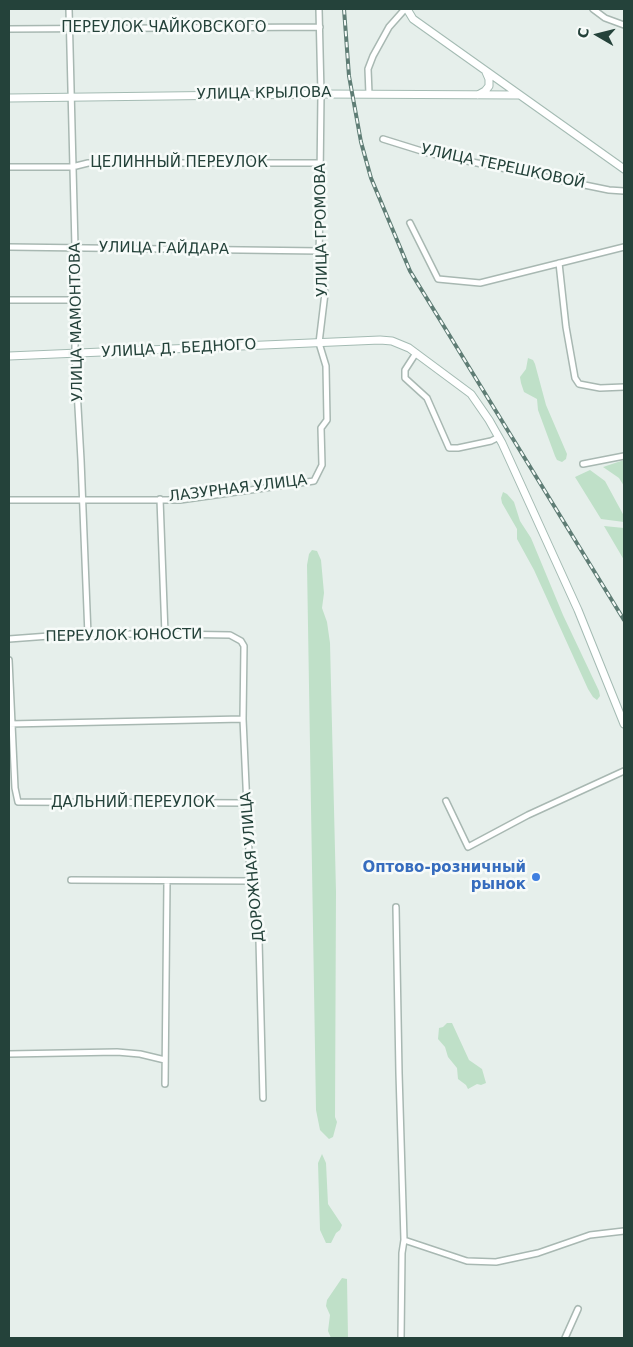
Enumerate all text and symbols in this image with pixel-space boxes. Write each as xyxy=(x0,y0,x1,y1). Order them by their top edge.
north arrow xyxy=(573,10,623,60)
street label: ПЕРЕУЛОК ЧАЙКОВСКОГО xyxy=(61,19,267,37)
text: С xyxy=(575,27,592,39)
street label: УЛИЦА КРЫЛОВА xyxy=(196,84,332,104)
street label: УЛИЦА ТЕРЕШКОВОЙ xyxy=(419,141,587,193)
street label: ЦЕЛИННЫЙ ПЕРЕУЛОК xyxy=(90,154,268,172)
street label: УЛИЦА ГРОМОВА xyxy=(312,163,332,297)
street label: УЛИЦА ГАЙДАРА xyxy=(99,239,229,259)
street label: УЛИЦА МАМОНТОВА xyxy=(67,242,87,402)
street label: УЛИЦА Д. БЕДНОГО xyxy=(101,336,257,362)
street label: ЛАЗУРНАЯ УЛИЦА xyxy=(168,472,308,506)
street label: ПЕРЕУЛОК ЮНОСТИ xyxy=(45,626,203,646)
street label: ДОРОЖНАЯ УЛИЦА xyxy=(237,791,269,943)
street label: ДАЛЬНИЙ ПЕРЕУЛОК xyxy=(51,794,215,812)
place label: Оптово-розничный рынок xyxy=(362,859,526,894)
marker: Оптово-розничный рынок xyxy=(530,871,542,883)

